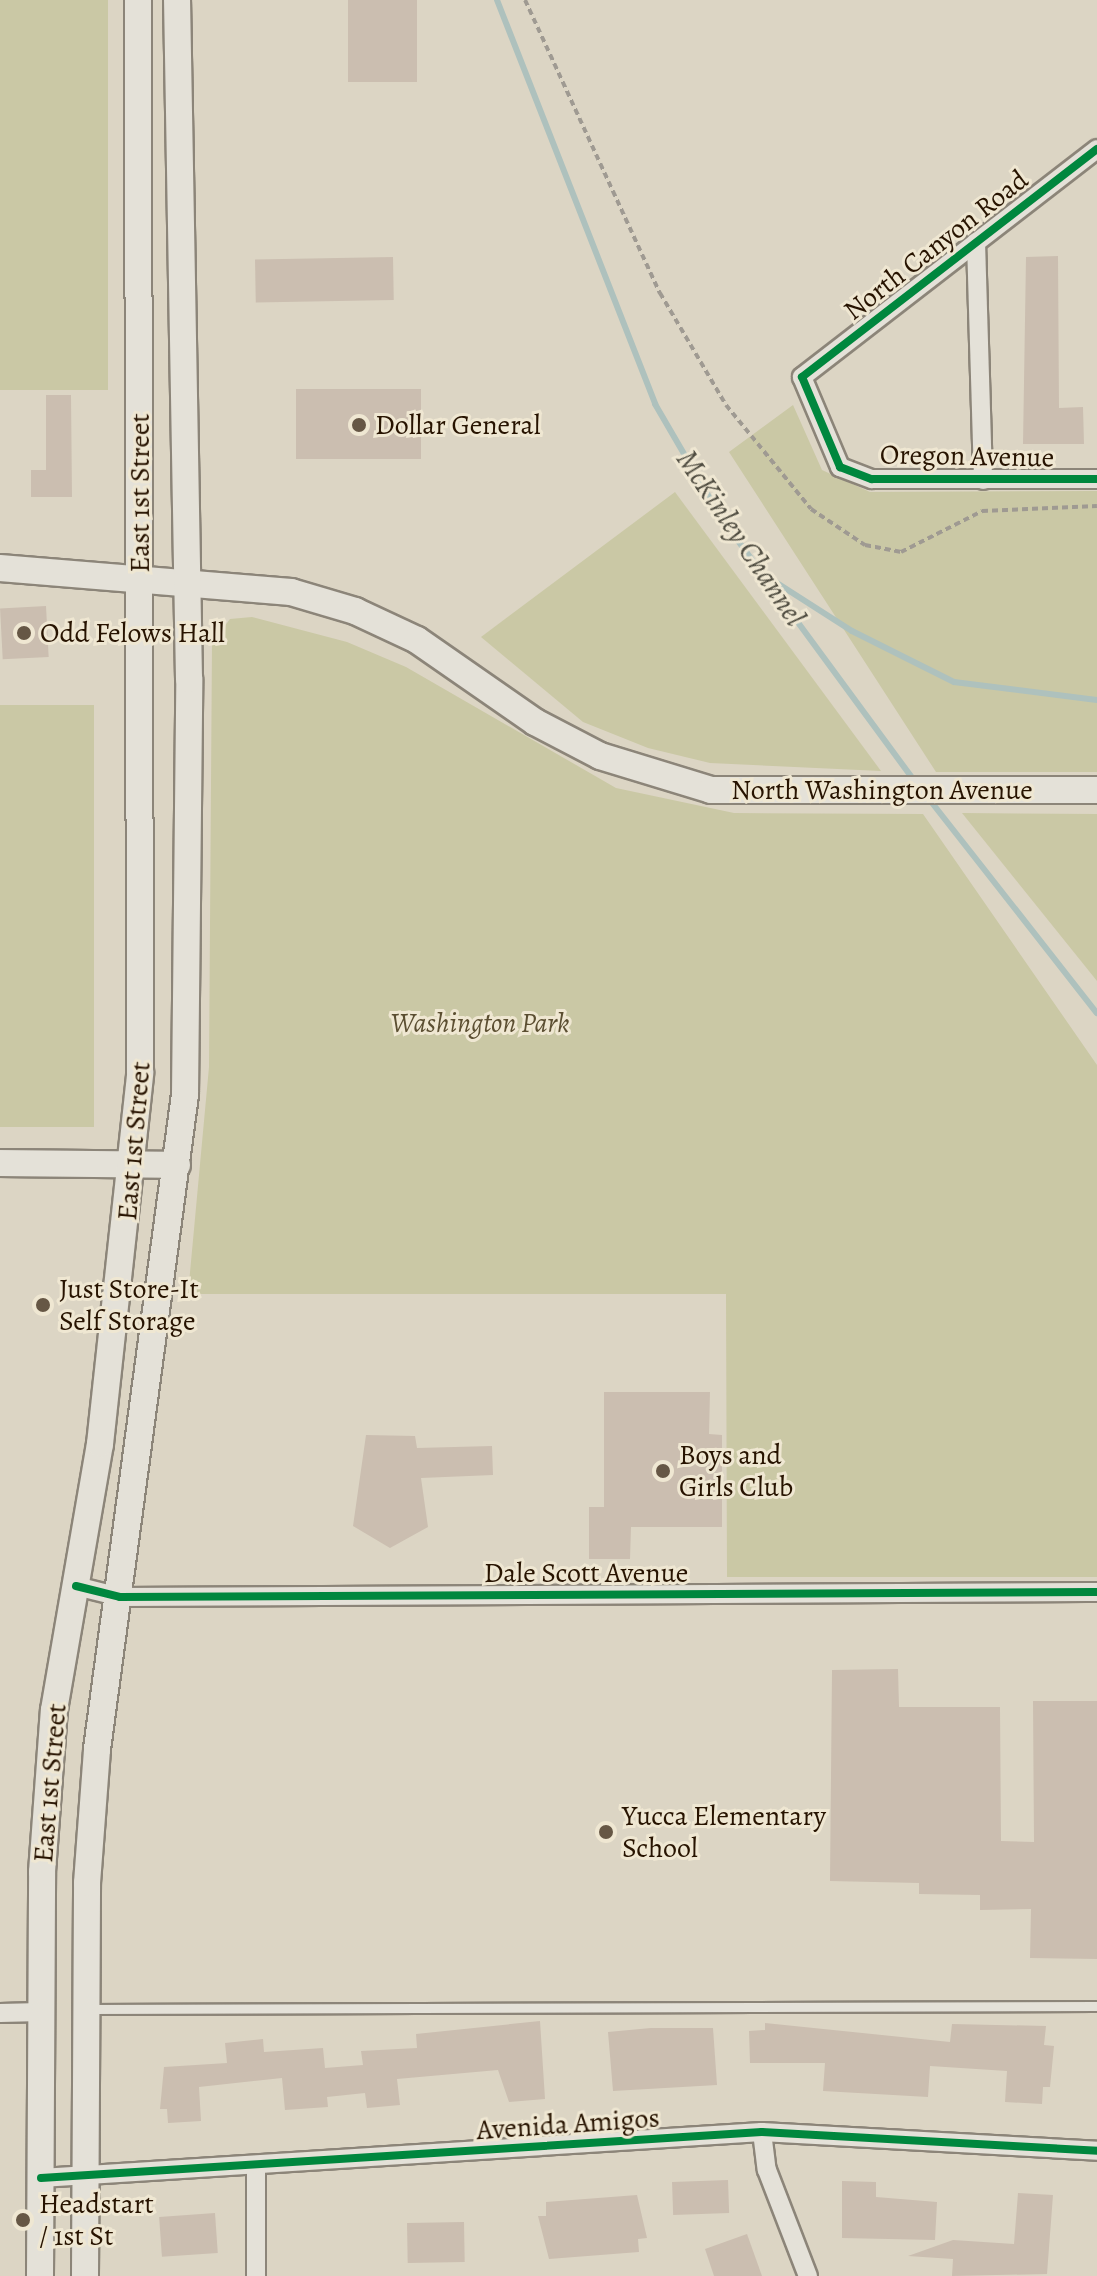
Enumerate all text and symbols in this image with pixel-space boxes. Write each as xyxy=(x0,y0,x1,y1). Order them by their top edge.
street label: North Canyon Road xyxy=(837,163,1035,327)
place label: Dollar General xyxy=(375,408,540,442)
street label: East 1st Street xyxy=(123,413,157,573)
marker: Dollar General xyxy=(350,416,368,434)
street label: Oregon Avenue xyxy=(880,438,1054,474)
water label: McKinley Channel xyxy=(669,443,813,633)
place label: Odd Felows Hall xyxy=(40,616,225,650)
marker: Odd Felows Hall xyxy=(15,624,33,642)
street label: North Washington Avenue xyxy=(731,773,1033,807)
park label: Washington Park xyxy=(390,1006,570,1040)
street label: East 1st Street xyxy=(110,1060,158,1222)
place label: Just Store-It Self Storage xyxy=(59,1272,199,1338)
marker: Just Store-It Self Storage xyxy=(34,1296,52,1314)
place label: Boys and Girls Club xyxy=(679,1438,793,1504)
marker: Boys and Girls Club xyxy=(654,1462,672,1480)
street label: Dale Scott Avenue xyxy=(484,1556,688,1590)
street label: East 1st Street xyxy=(26,1702,74,1864)
place label: Yucca Elementary School xyxy=(622,1799,826,1865)
marker: Yucca Elementary School xyxy=(597,1823,615,1841)
street label: Avenida Amigos xyxy=(475,2101,661,2147)
place label: Headstart / 1st St xyxy=(39,2187,154,2253)
marker: Headstart / 1st St xyxy=(14,2211,32,2229)

